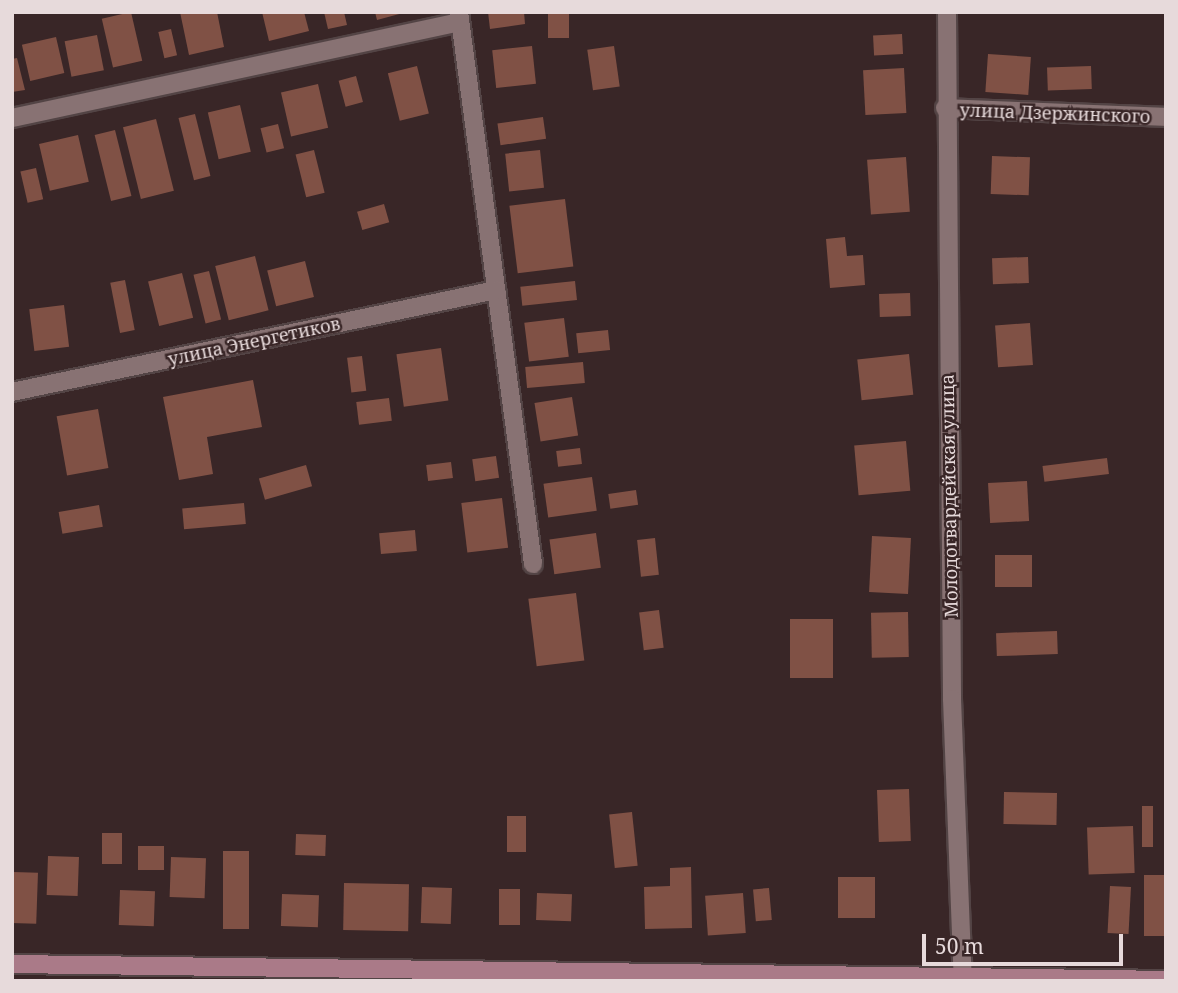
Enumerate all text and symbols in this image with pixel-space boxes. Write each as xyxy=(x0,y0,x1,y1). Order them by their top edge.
street label: улица Дзержинского xyxy=(959,99,1151,127)
street label: улица Энергетиков xyxy=(166,312,342,370)
street label: Молодогвардейская улица xyxy=(936,374,962,618)
scale bar xyxy=(926,920,1127,964)
text: 50 m xyxy=(935,932,984,960)

